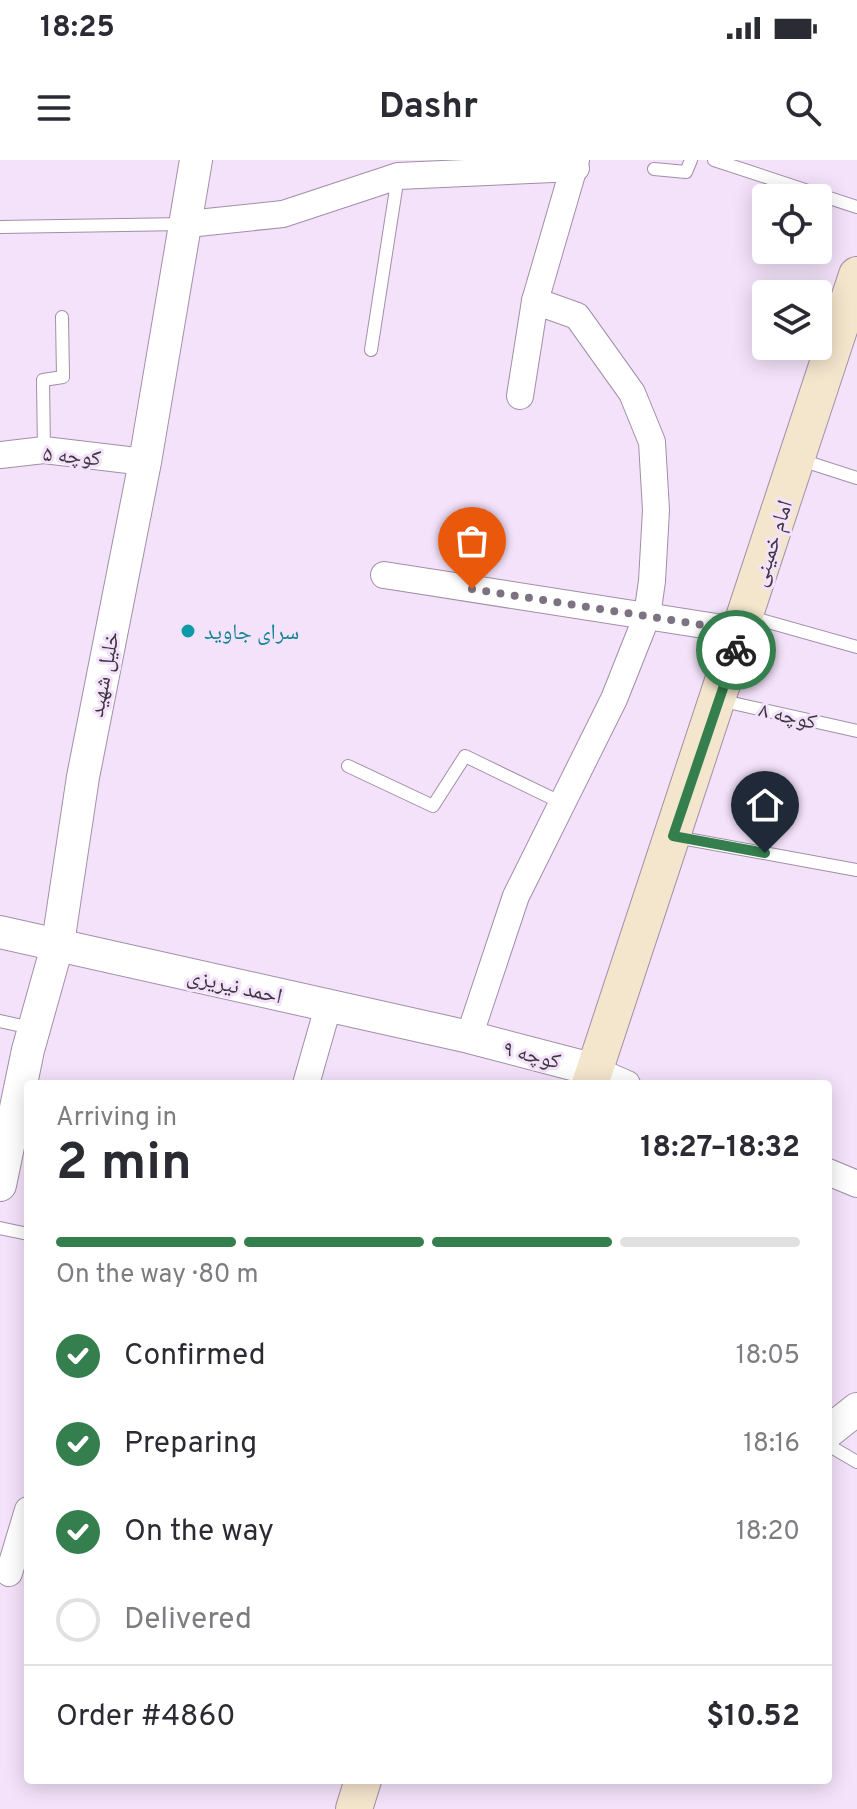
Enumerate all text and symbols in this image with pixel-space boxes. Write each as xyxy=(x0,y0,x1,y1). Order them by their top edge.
text: 18:25 xyxy=(40,10,115,47)
text: Dashr xyxy=(379,85,478,131)
icon: menu xyxy=(32,86,76,130)
icon: search xyxy=(781,86,825,130)
map controls xyxy=(752,184,832,360)
button: locate xyxy=(752,184,832,264)
button: layers xyxy=(752,280,832,360)
street label: کوچه ۵ xyxy=(41,441,102,473)
street label: امام خمینی xyxy=(747,497,800,590)
pin xyxy=(438,507,506,589)
icon: bag xyxy=(450,519,494,563)
courier xyxy=(696,610,776,690)
place label: سرای جاوید xyxy=(204,620,299,647)
marker: سرای جاوید xyxy=(179,622,197,640)
icon: bike xyxy=(714,628,758,672)
street label: خلیل شهید xyxy=(84,629,127,720)
street label: کوچه ۸ xyxy=(756,698,819,737)
pin xyxy=(731,771,799,853)
icon: home xyxy=(743,783,787,827)
street label: احمد نیریزی xyxy=(184,963,285,1011)
street label: کوچه ۹ xyxy=(500,1036,563,1077)
text: Arriving in xyxy=(56,1102,177,1135)
text: 18:27–18:32 xyxy=(640,1130,800,1167)
text: 2 min xyxy=(56,1132,192,1198)
text: On the way · 80 m xyxy=(56,1259,259,1292)
icon: check xyxy=(56,1334,100,1378)
text: Confirmed xyxy=(124,1338,266,1375)
text: 18:05 xyxy=(736,1340,800,1373)
icon: check xyxy=(56,1422,100,1466)
text: Preparing xyxy=(124,1426,257,1463)
text: 18:16 xyxy=(743,1428,800,1461)
icon: check xyxy=(56,1510,100,1554)
text: On the way xyxy=(124,1514,274,1551)
text: 18:20 xyxy=(736,1516,800,1549)
text: Delivered xyxy=(124,1602,252,1639)
text: Order #4860 xyxy=(56,1699,236,1736)
text: $10.52 xyxy=(706,1699,800,1736)

